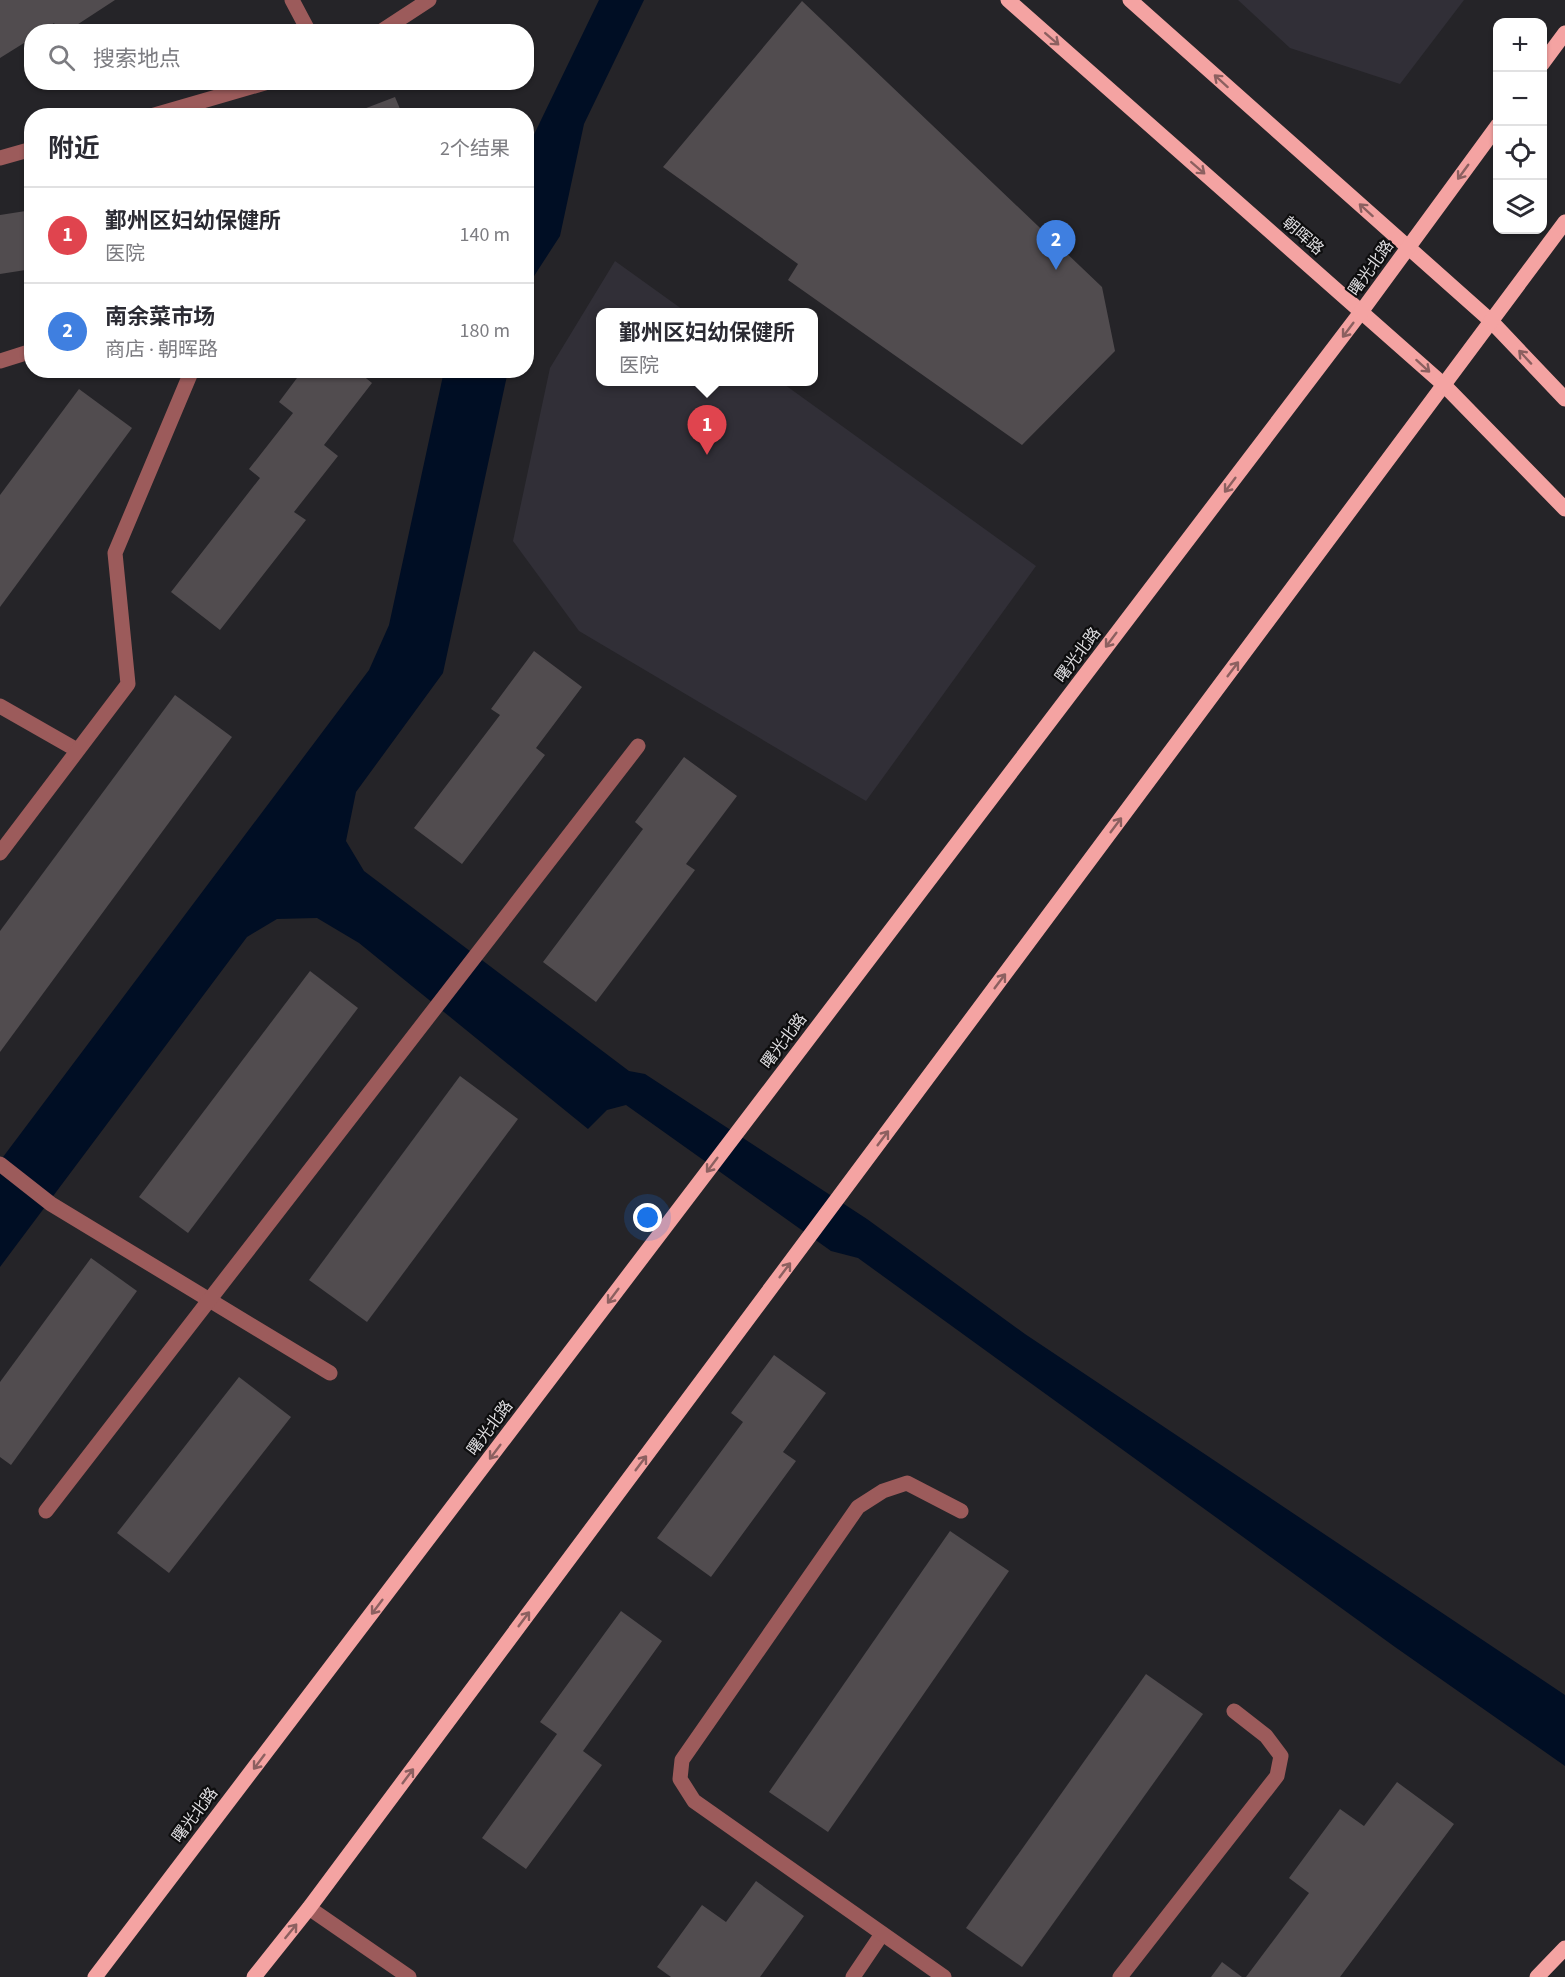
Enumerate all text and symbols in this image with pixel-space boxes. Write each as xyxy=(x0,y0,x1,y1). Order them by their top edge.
map controls xyxy=(1493,18,1547,234)
button: + xyxy=(1493,18,1547,72)
search box xyxy=(24,24,534,90)
one-way arrow xyxy=(1044,32,1059,46)
icon: search xyxy=(45,41,78,74)
text: 搜索地点 xyxy=(93,43,181,75)
button: − xyxy=(1493,72,1547,126)
one-way arrow xyxy=(1214,74,1229,88)
button: locate xyxy=(1493,126,1547,180)
text: 附近 xyxy=(48,130,100,167)
text: 2个结果 xyxy=(440,135,510,163)
one-way arrow xyxy=(1191,161,1206,175)
one-way arrow xyxy=(1457,164,1469,180)
button: layers xyxy=(1493,180,1547,234)
one-way arrow xyxy=(1359,203,1374,217)
text: 鄞州区妇幼保健所 xyxy=(105,205,281,237)
street label: 朝晖路 xyxy=(1278,212,1328,260)
pin: 2 xyxy=(1036,220,1076,270)
text: 1 xyxy=(62,221,73,249)
text: 140 m xyxy=(460,221,510,249)
street label: 曙光北路 xyxy=(1343,236,1399,300)
text: 医院 xyxy=(105,240,145,268)
text: 南余菜市场 xyxy=(105,301,215,333)
popup xyxy=(596,308,818,386)
text: 2 xyxy=(62,317,73,345)
text: 180 m xyxy=(460,317,510,345)
text: 鄞州区妇幼保健所 xyxy=(619,317,795,349)
one-way arrow xyxy=(1341,321,1354,337)
text: 商店 · 朝晖路 xyxy=(105,336,218,364)
one-way arrow xyxy=(1518,349,1532,364)
text: 医院 xyxy=(619,352,659,380)
one-way arrow xyxy=(1415,360,1431,373)
pin: 1 xyxy=(688,406,726,455)
one-way arrow xyxy=(1223,477,1236,493)
street label: 曙光北路 xyxy=(1050,623,1106,687)
one-way arrow xyxy=(1105,632,1118,648)
one-way arrow xyxy=(1226,661,1239,677)
one-way arrow xyxy=(1110,818,1122,834)
one-way arrow xyxy=(993,974,1006,990)
street label: 曙光北路 xyxy=(756,1009,812,1073)
one-way arrow xyxy=(877,1130,889,1146)
one-way arrow xyxy=(706,1157,719,1173)
your location xyxy=(633,1203,662,1232)
one-way arrow xyxy=(778,1262,791,1278)
one-way arrow xyxy=(606,1288,619,1304)
street label: 曙光北路 xyxy=(462,1396,518,1460)
one-way arrow xyxy=(488,1443,501,1459)
one-way arrow xyxy=(635,1455,647,1471)
one-way arrow xyxy=(370,1598,383,1614)
one-way arrow xyxy=(518,1612,531,1628)
one-way arrow xyxy=(252,1754,265,1770)
one-way arrow xyxy=(402,1768,414,1784)
street label: 曙光北路 xyxy=(167,1783,223,1847)
one-way arrow xyxy=(284,1923,297,1939)

